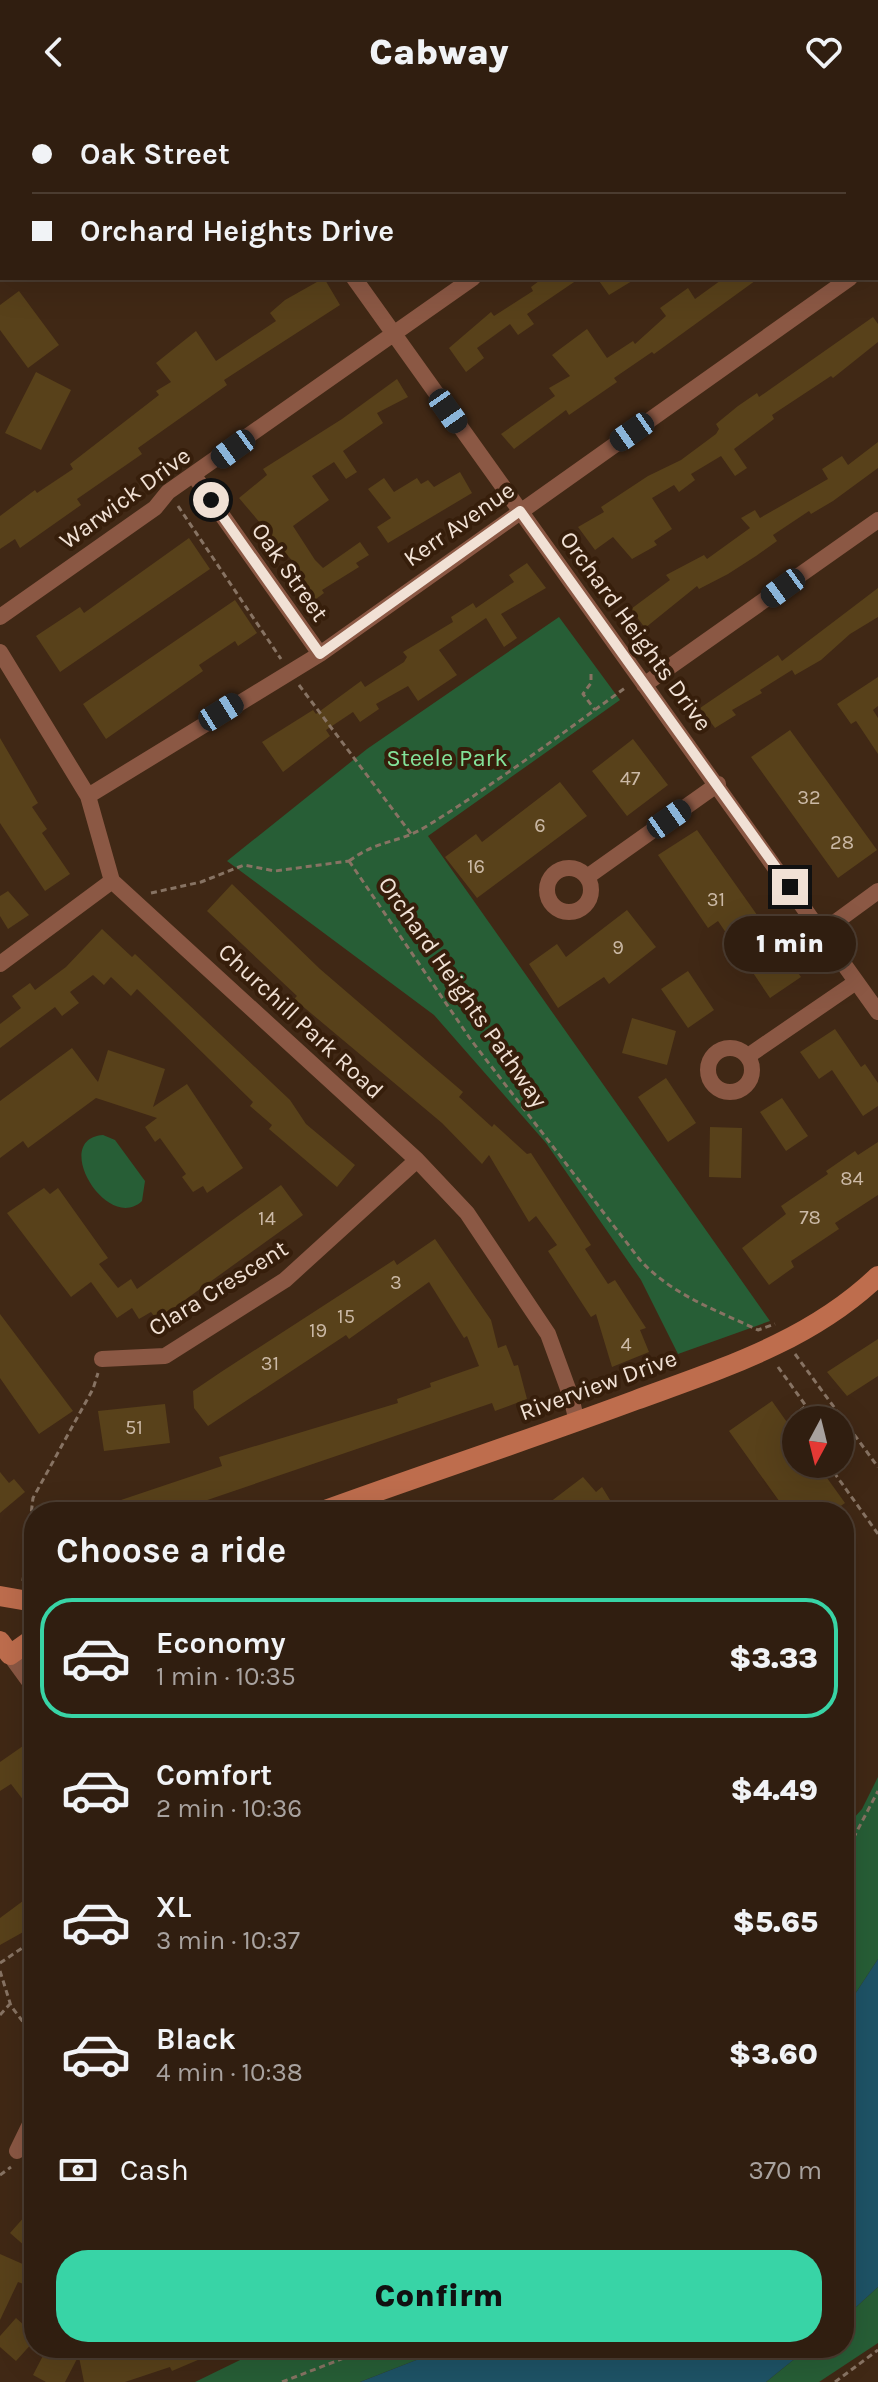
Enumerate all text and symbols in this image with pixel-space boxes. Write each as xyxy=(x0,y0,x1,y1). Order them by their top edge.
icon: back xyxy=(32,30,76,74)
icon: heart xyxy=(802,30,846,74)
text: Cabway xyxy=(369,31,509,73)
text: Oak Street xyxy=(80,136,230,172)
text: Orchard Heights Drive xyxy=(80,213,394,249)
car xyxy=(424,384,472,438)
car xyxy=(605,408,659,456)
car xyxy=(207,425,259,473)
street label: Warwick Drive xyxy=(54,441,196,555)
street label: Kerr Avenue xyxy=(398,476,520,572)
route start xyxy=(193,482,229,518)
street label: Oak Street xyxy=(246,517,334,627)
street label: Orchard Heights Drive xyxy=(554,526,718,736)
car xyxy=(757,564,809,612)
car xyxy=(194,689,248,735)
park label: Steele Park xyxy=(386,744,508,772)
house number: 47 xyxy=(620,767,641,790)
house number: 32 xyxy=(797,786,821,809)
car xyxy=(642,795,696,843)
house number: 6 xyxy=(534,814,546,837)
house number: 28 xyxy=(830,831,854,854)
house number: 16 xyxy=(467,855,485,878)
route end xyxy=(772,869,808,905)
street label: Orchard Heights Pathway xyxy=(373,871,553,1113)
house number: 31 xyxy=(707,888,725,911)
callout: 1 min xyxy=(724,915,856,971)
text: 1 min xyxy=(756,928,824,959)
house number: 9 xyxy=(612,936,624,959)
street label: Churchill Park Road xyxy=(213,937,389,1105)
house number: 84 xyxy=(840,1167,864,1190)
house number: 78 xyxy=(799,1206,821,1229)
house number: 14 xyxy=(258,1207,276,1230)
street label: Clara Crescent xyxy=(143,1234,293,1342)
house number: 3 xyxy=(390,1271,402,1294)
house number: 15 xyxy=(337,1305,355,1328)
house number: 19 xyxy=(309,1319,327,1342)
house number: 4 xyxy=(620,1333,632,1356)
street label: Riverview Drive xyxy=(515,1344,681,1426)
house number: 31 xyxy=(261,1352,279,1375)
north arrow xyxy=(782,1406,854,1478)
map controls xyxy=(782,1406,854,1478)
house number: 51 xyxy=(125,1416,143,1439)
text: Choose a ride xyxy=(56,1529,286,1571)
icon: car xyxy=(60,1622,132,1694)
text: Economy xyxy=(156,1625,286,1661)
text: $3.33 xyxy=(729,1640,818,1676)
text: 1 min · 10:35 xyxy=(156,1661,296,1692)
icon: car xyxy=(60,1754,132,1826)
text: Comfort xyxy=(156,1757,272,1793)
text: $4.49 xyxy=(731,1772,818,1808)
text: 2 min · 10:36 xyxy=(156,1793,302,1824)
icon: car xyxy=(60,1886,132,1958)
text: XL xyxy=(156,1889,191,1925)
text: $5.65 xyxy=(733,1904,818,1940)
text: 3 min · 10:37 xyxy=(156,1925,300,1956)
icon: car xyxy=(60,2018,132,2090)
text: Black xyxy=(156,2021,236,2057)
text: $3.60 xyxy=(729,2036,818,2072)
text: 4 min · 10:38 xyxy=(156,2057,303,2088)
icon: cash xyxy=(56,2148,100,2192)
text: Cash xyxy=(120,2152,189,2188)
text: 370 m xyxy=(749,2155,822,2186)
button: Confirm xyxy=(56,2250,822,2342)

